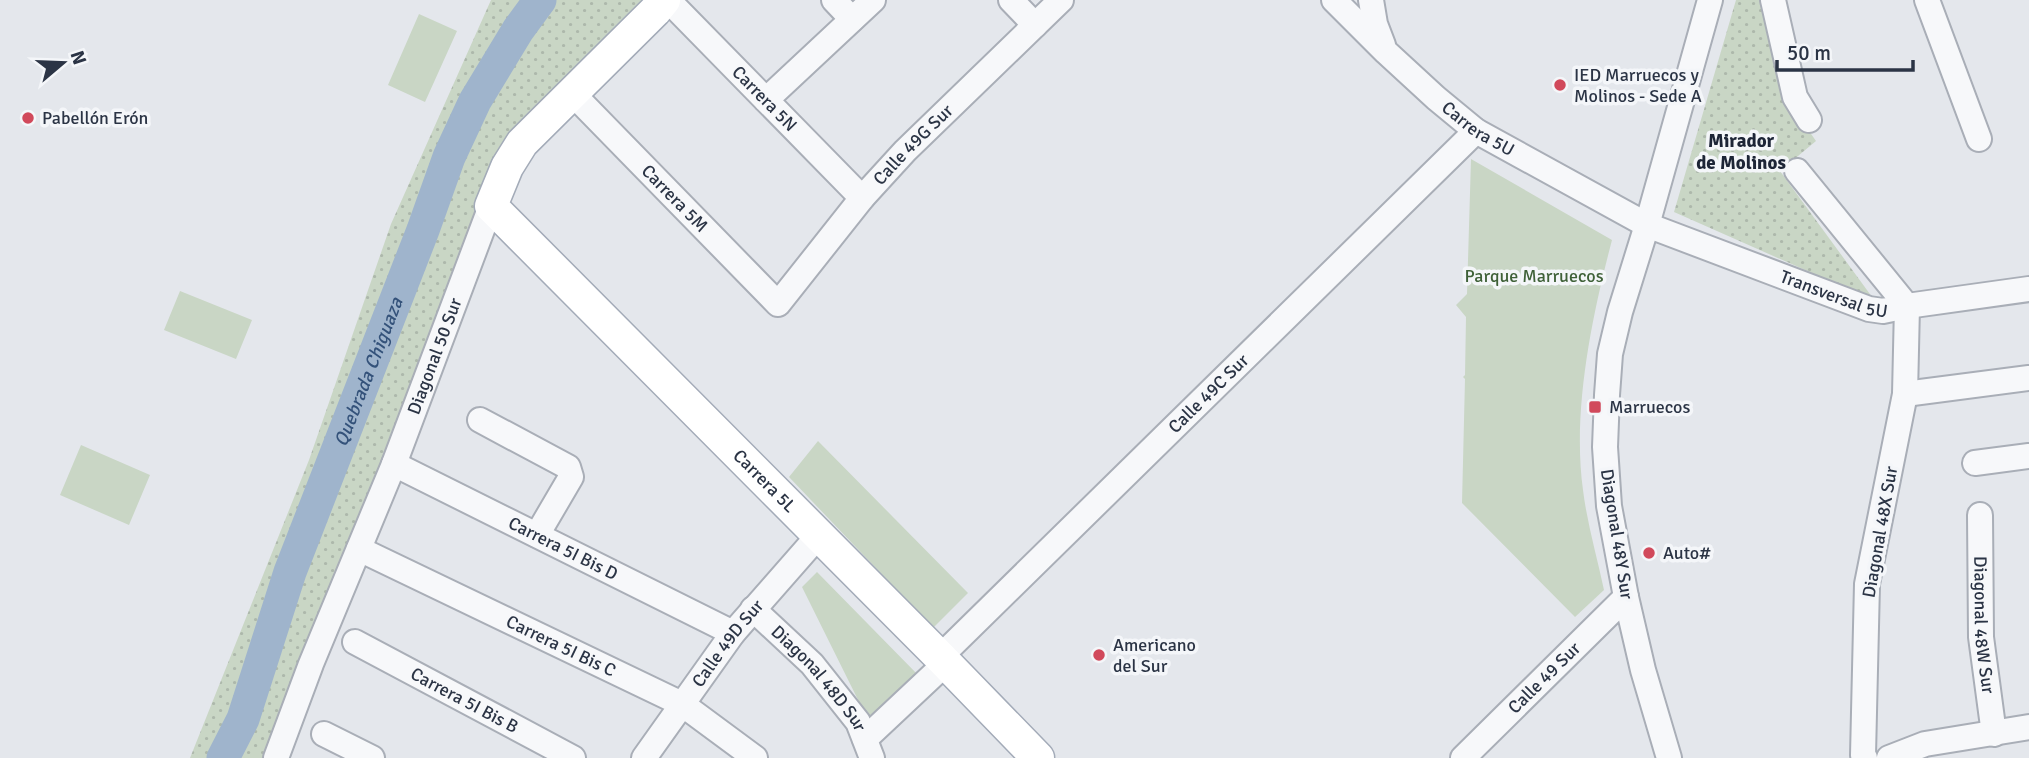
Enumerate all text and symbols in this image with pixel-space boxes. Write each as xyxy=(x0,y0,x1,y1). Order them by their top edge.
north arrow xyxy=(28,28,98,98)
scale bar xyxy=(1777,28,1913,72)
text: 50 m xyxy=(1787,40,1831,66)
text: N xyxy=(65,48,92,68)
street label: Carrera 5N xyxy=(728,61,802,136)
place label: IED Marruecos y Molinos - Sede A xyxy=(1574,64,1702,107)
marker: IED Marruecos y Molinos - Sede A xyxy=(1552,77,1568,93)
street label: Carrera 5U xyxy=(1437,96,1518,161)
street label: Calle 49G Sur xyxy=(868,99,958,190)
place label: Pabellón Erón xyxy=(42,107,148,129)
marker: Pabellón Erón xyxy=(20,110,36,126)
district label: Mirador de Molinos xyxy=(1696,129,1786,175)
street label: Carrera 5M xyxy=(637,160,713,237)
park label: Parque Marruecos xyxy=(1464,265,1604,287)
street label: Transversal 5U xyxy=(1777,265,1889,323)
water label: Quebrada Chiguaza xyxy=(329,293,409,450)
street label: Diagonal 50 Sur xyxy=(403,295,467,417)
street label: Calle 49C Sur xyxy=(1164,349,1253,438)
place label: Marruecos xyxy=(1609,396,1690,418)
marker: Marruecos xyxy=(1587,399,1603,415)
street label: Carrera 5L xyxy=(729,445,801,517)
street label: Diagonal 48X Sur xyxy=(1858,464,1902,599)
street label: Diagonal 48Y Sur xyxy=(1596,467,1638,601)
street label: Carrera 5I Bis D xyxy=(505,512,622,585)
place label: Auto# xyxy=(1663,542,1711,564)
marker: Auto# xyxy=(1641,545,1657,561)
street label: Diagonal 48W Sur xyxy=(1969,556,2000,695)
street label: Calle 49D Sur xyxy=(687,595,768,691)
street label: Carrera 5I Bis C xyxy=(503,610,619,682)
street label: Diagonal 48D Sur xyxy=(767,621,871,734)
place label: Americano del Sur xyxy=(1113,634,1196,677)
street label: Calle 49 Sur xyxy=(1503,637,1585,718)
marker: Americano del Sur xyxy=(1091,647,1107,663)
street label: Carrera 5I Bis B xyxy=(407,663,522,738)

